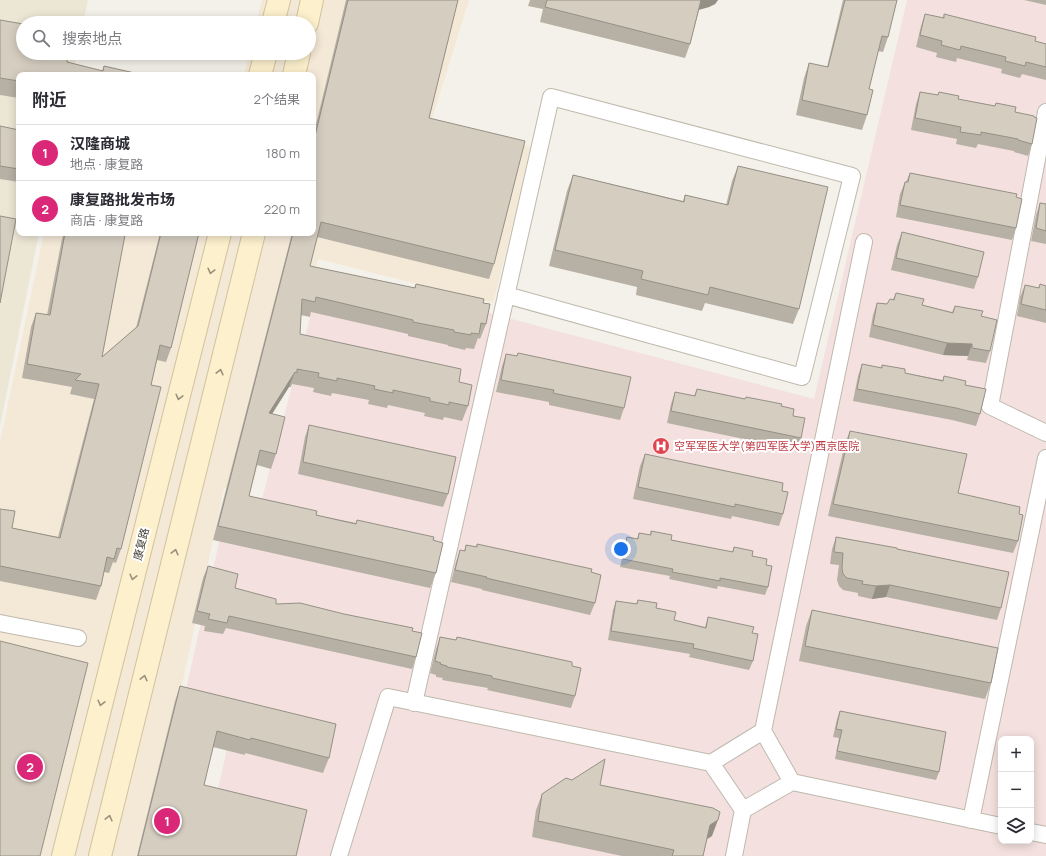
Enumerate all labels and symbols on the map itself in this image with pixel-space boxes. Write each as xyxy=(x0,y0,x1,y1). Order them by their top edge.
one-way arrow xyxy=(207,268,215,274)
one-way arrow xyxy=(215,368,224,375)
one-way arrow xyxy=(175,393,184,400)
hospital icon: 空军军医大学(第四军医大学)西京医院 xyxy=(651,436,671,456)
place label: 空军军医大学(第四军医大学)西京医院 xyxy=(674,438,859,453)
street label: 康复路 xyxy=(129,526,152,562)
your location xyxy=(611,539,631,559)
one-way arrow xyxy=(170,549,179,556)
one-way arrow xyxy=(129,573,138,580)
one-way arrow xyxy=(139,675,148,682)
one-way arrow xyxy=(98,700,106,706)
pin: 2 xyxy=(17,752,43,782)
pin: 1 xyxy=(154,806,180,836)
one-way arrow xyxy=(104,815,113,822)

